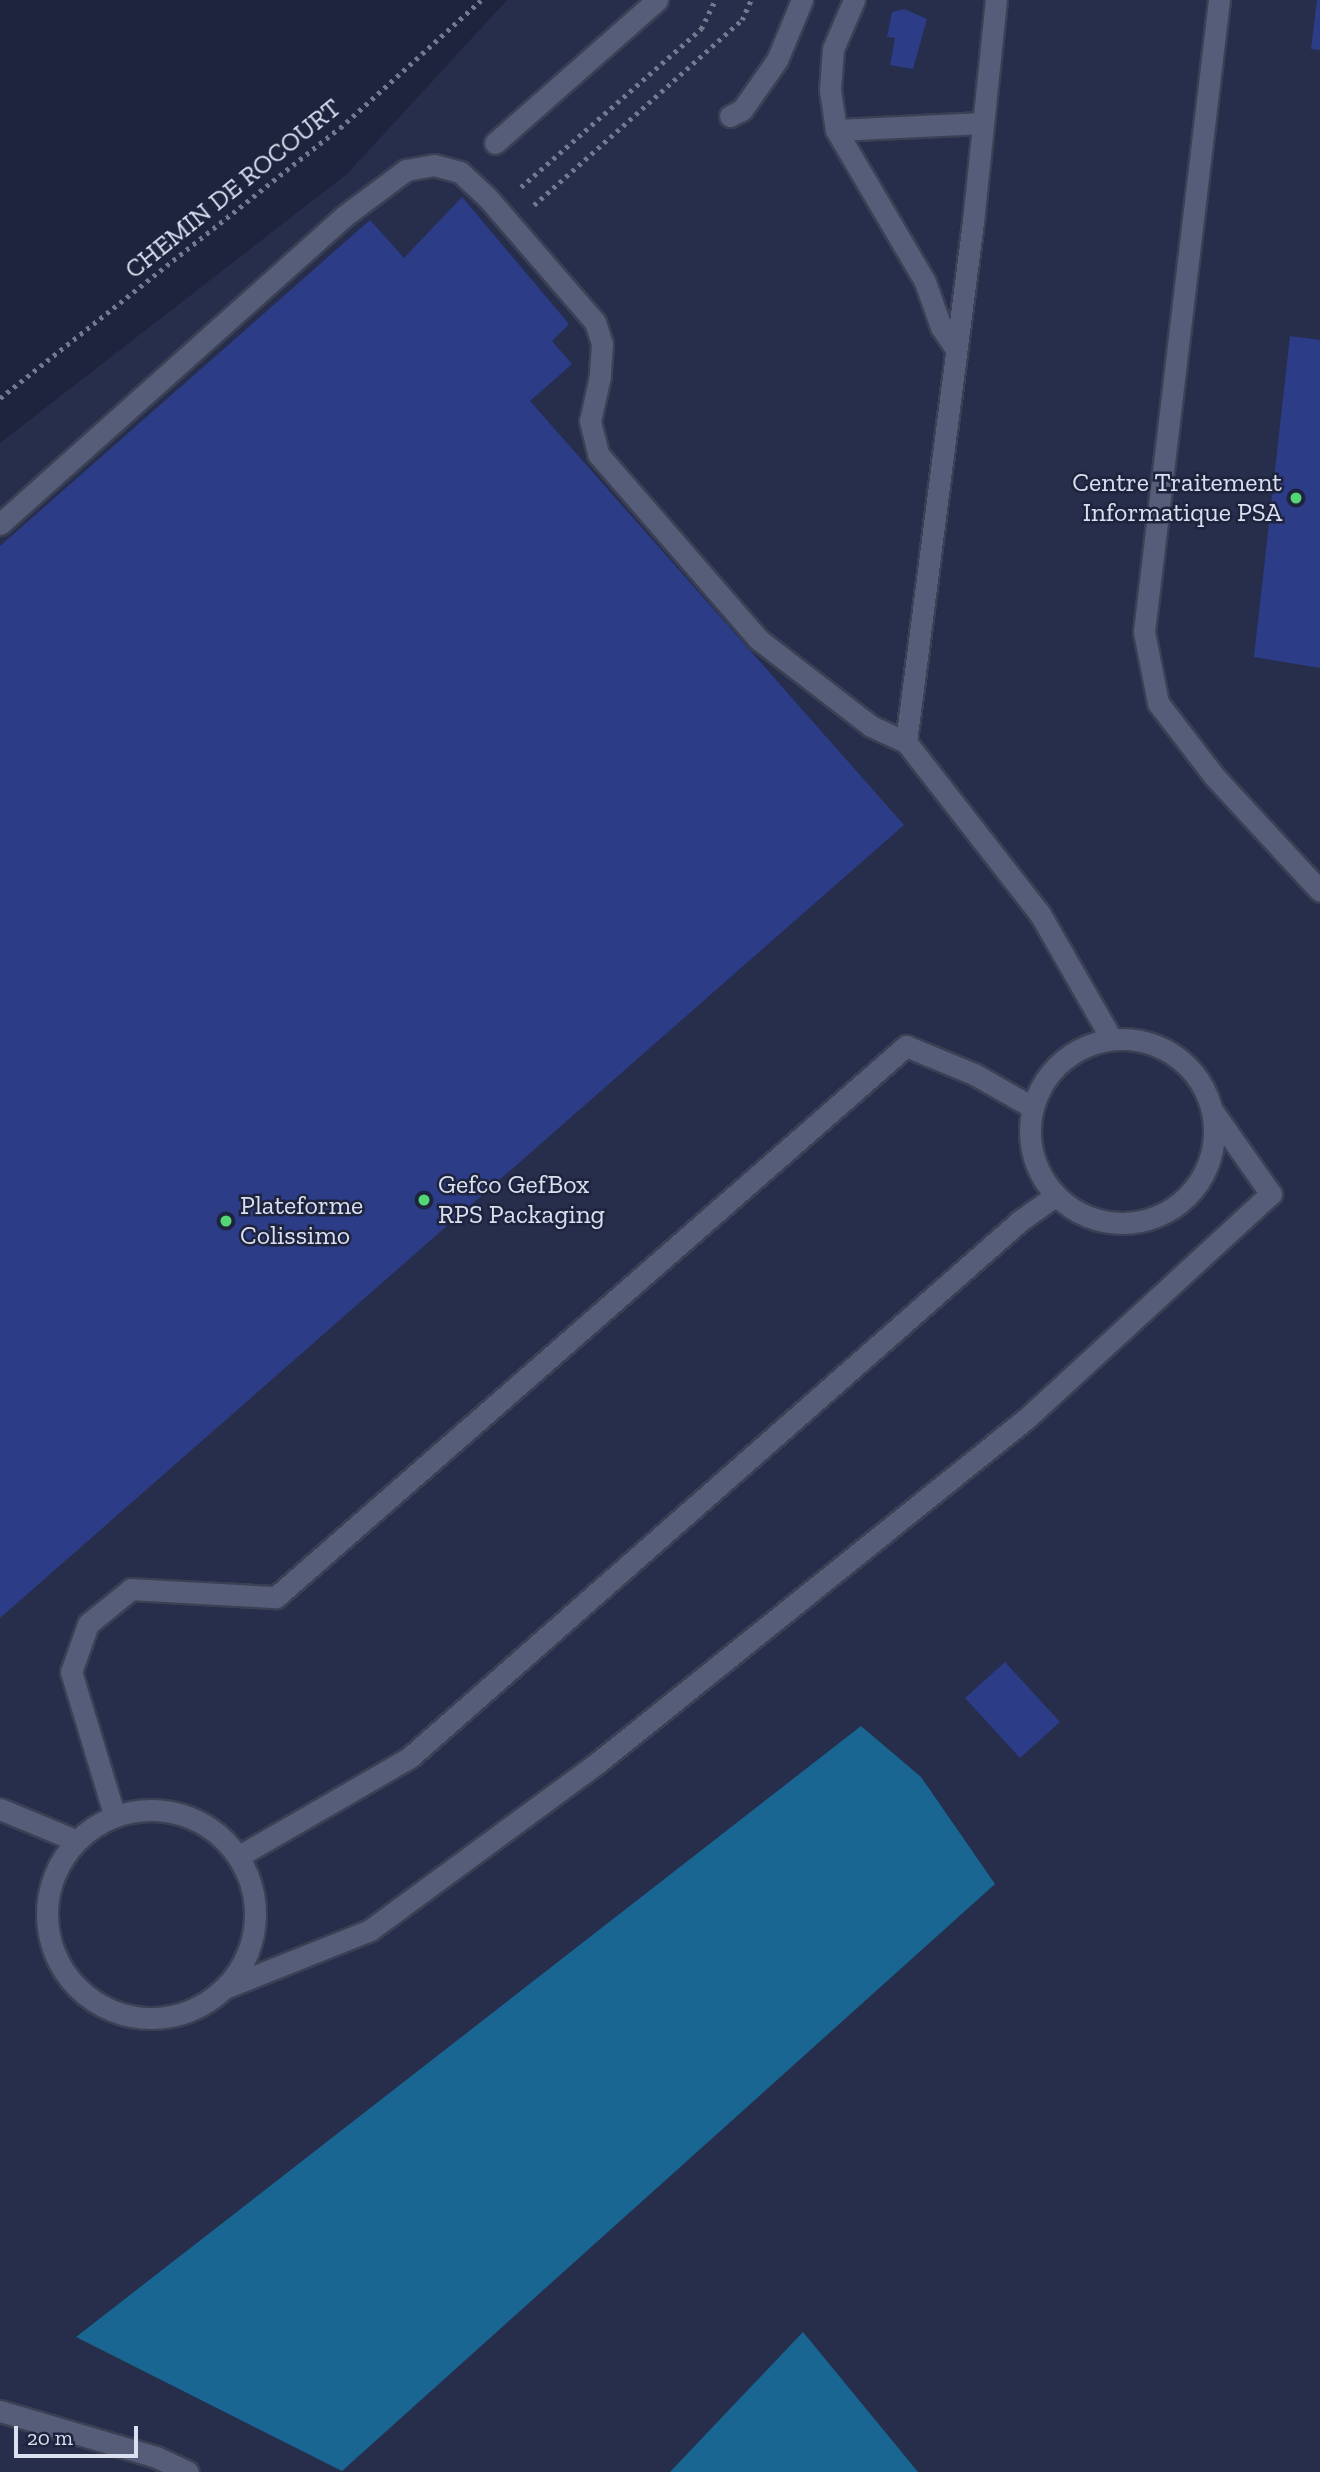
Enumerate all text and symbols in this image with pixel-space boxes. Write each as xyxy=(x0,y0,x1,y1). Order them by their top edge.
street label: CHEMIN DE ROCOURT xyxy=(119,92,347,286)
place label: Centre Traitement Informatique PSA xyxy=(1072,467,1282,528)
marker: Centre Traitement Informatique PSA xyxy=(1288,490,1304,506)
place label: Gefco GefBox RPS Packaging xyxy=(438,1169,605,1230)
place label: Plateforme Colissimo xyxy=(240,1190,363,1252)
marker: Gefco GefBox RPS Packaging xyxy=(416,1192,432,1208)
marker: Plateforme Colissimo xyxy=(218,1213,234,1229)
scale bar xyxy=(18,2412,142,2456)
text: 20 m xyxy=(27,2425,73,2450)

